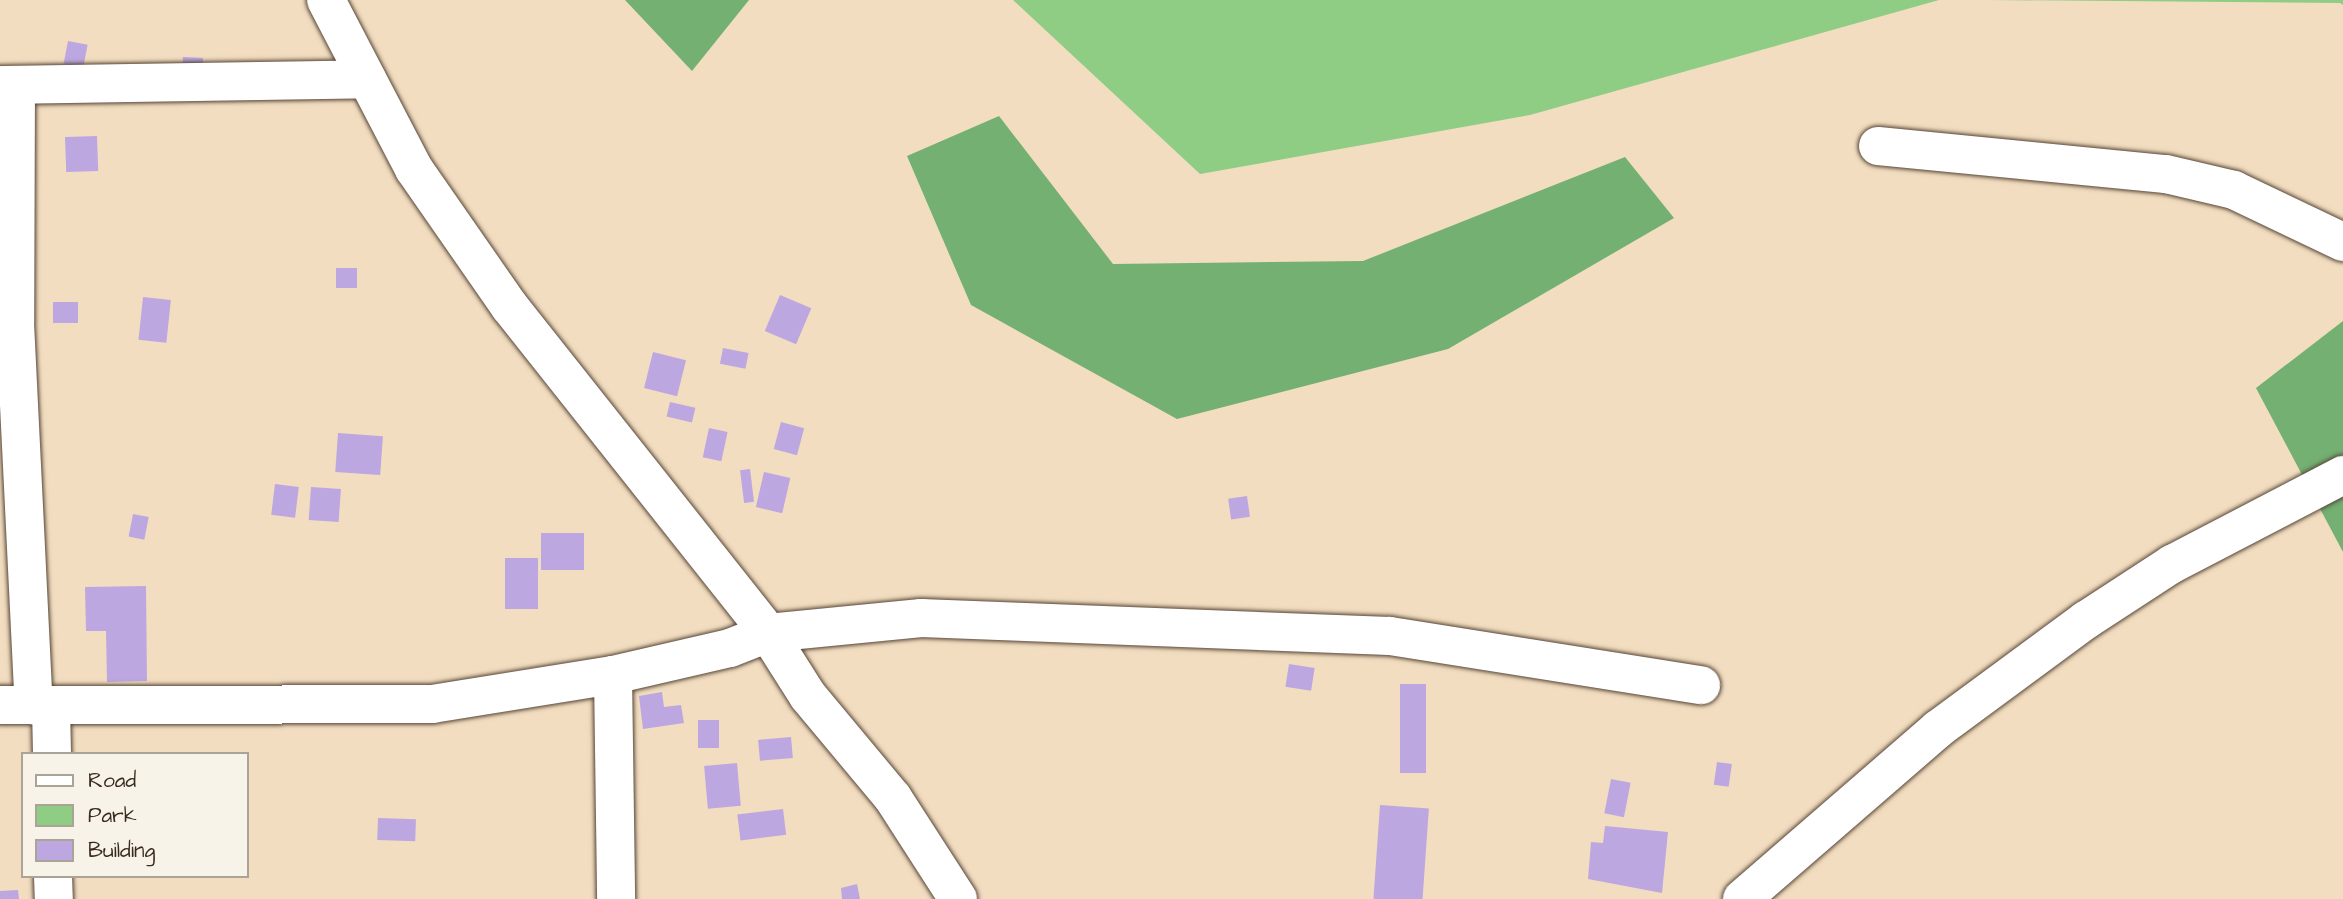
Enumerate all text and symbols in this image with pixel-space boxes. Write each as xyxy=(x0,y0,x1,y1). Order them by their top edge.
legend xyxy=(21,752,248,878)
text: Road xyxy=(88,766,136,795)
text: Park xyxy=(88,801,137,830)
text: Building xyxy=(88,836,155,865)

